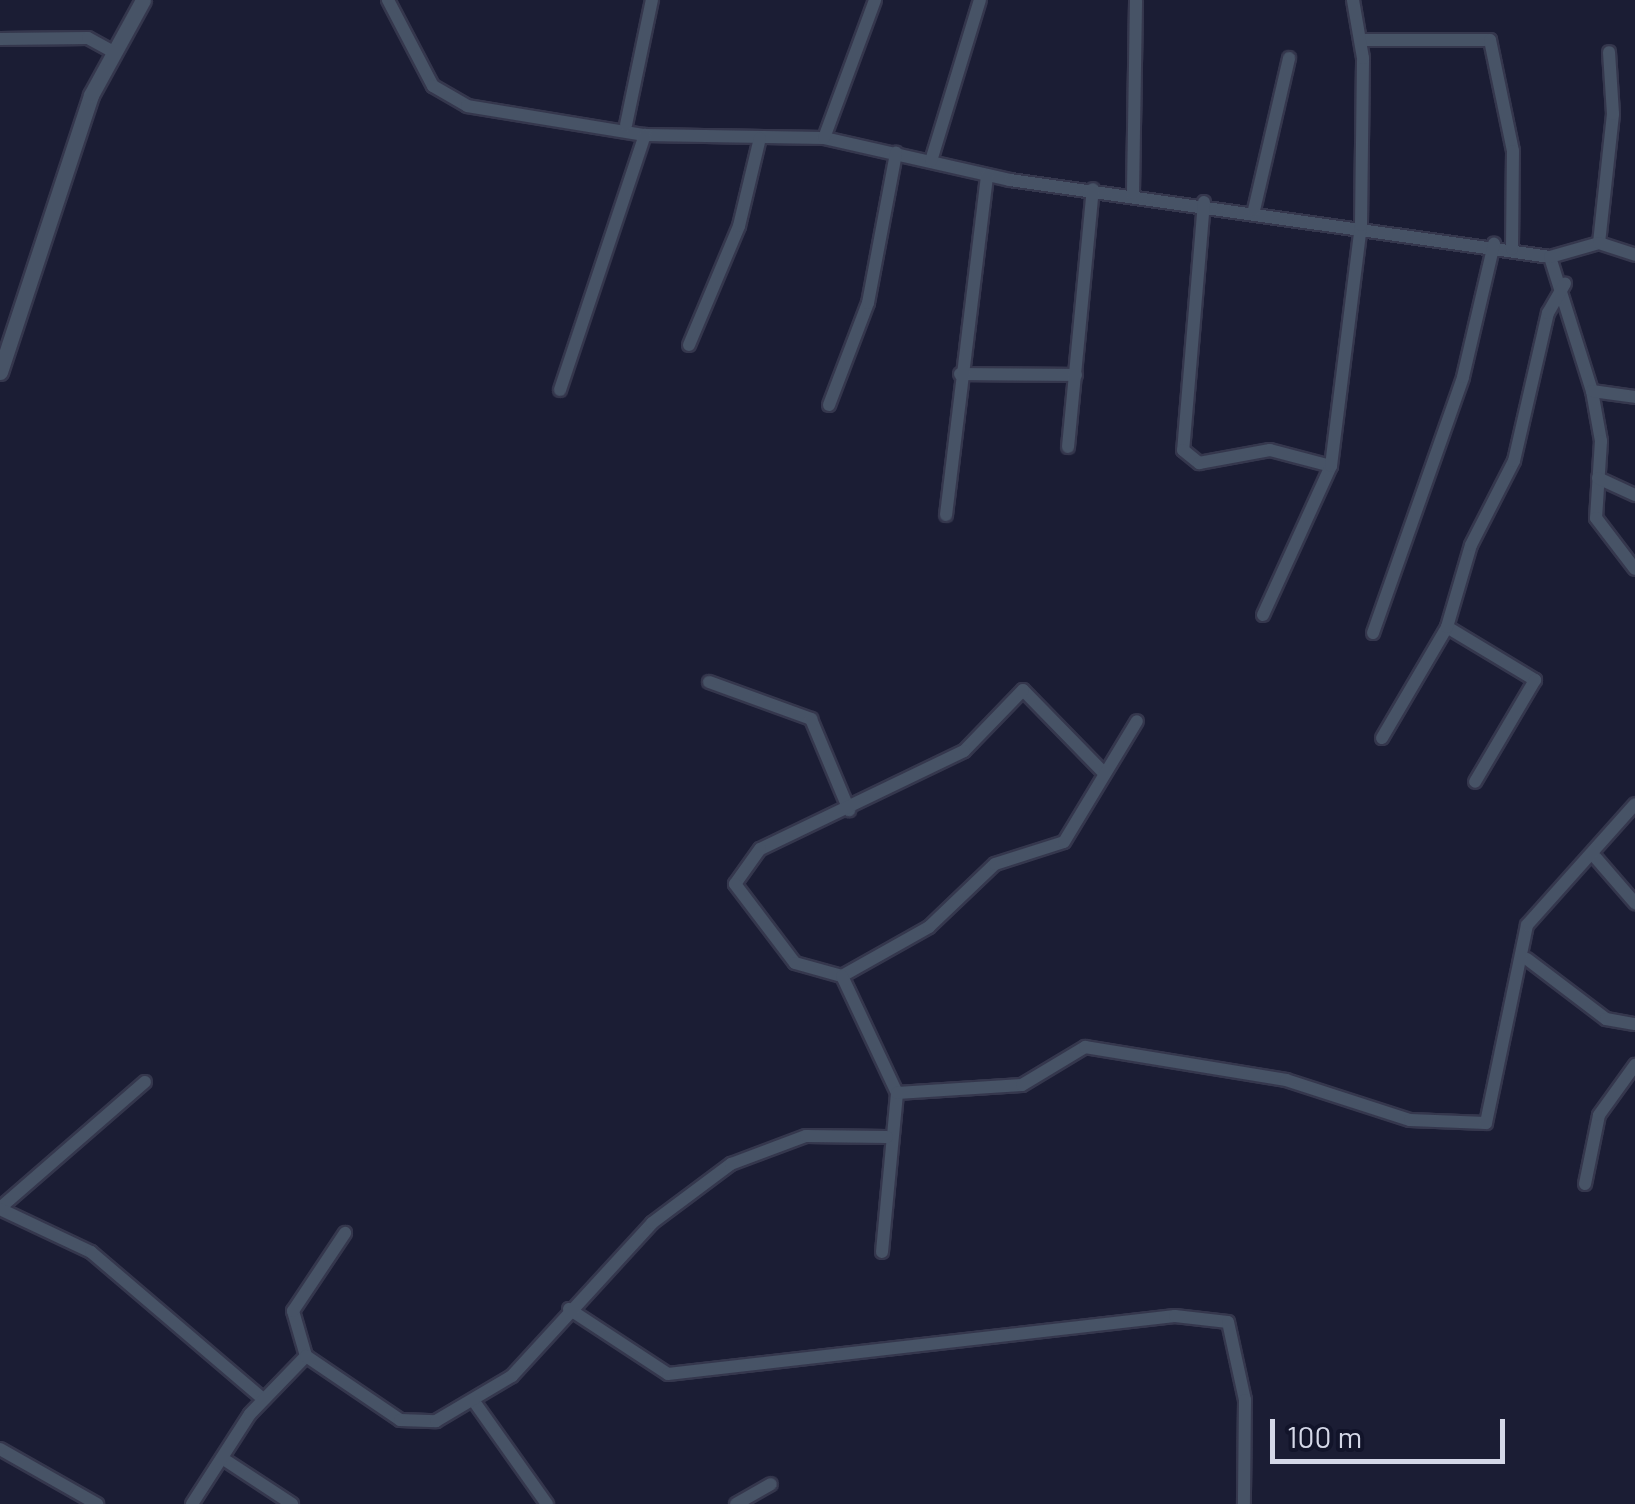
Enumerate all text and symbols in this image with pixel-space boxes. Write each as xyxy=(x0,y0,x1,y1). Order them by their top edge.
scale bar xyxy=(1275,1399,1510,1461)
text: 100 m xyxy=(1287,1418,1362,1454)

